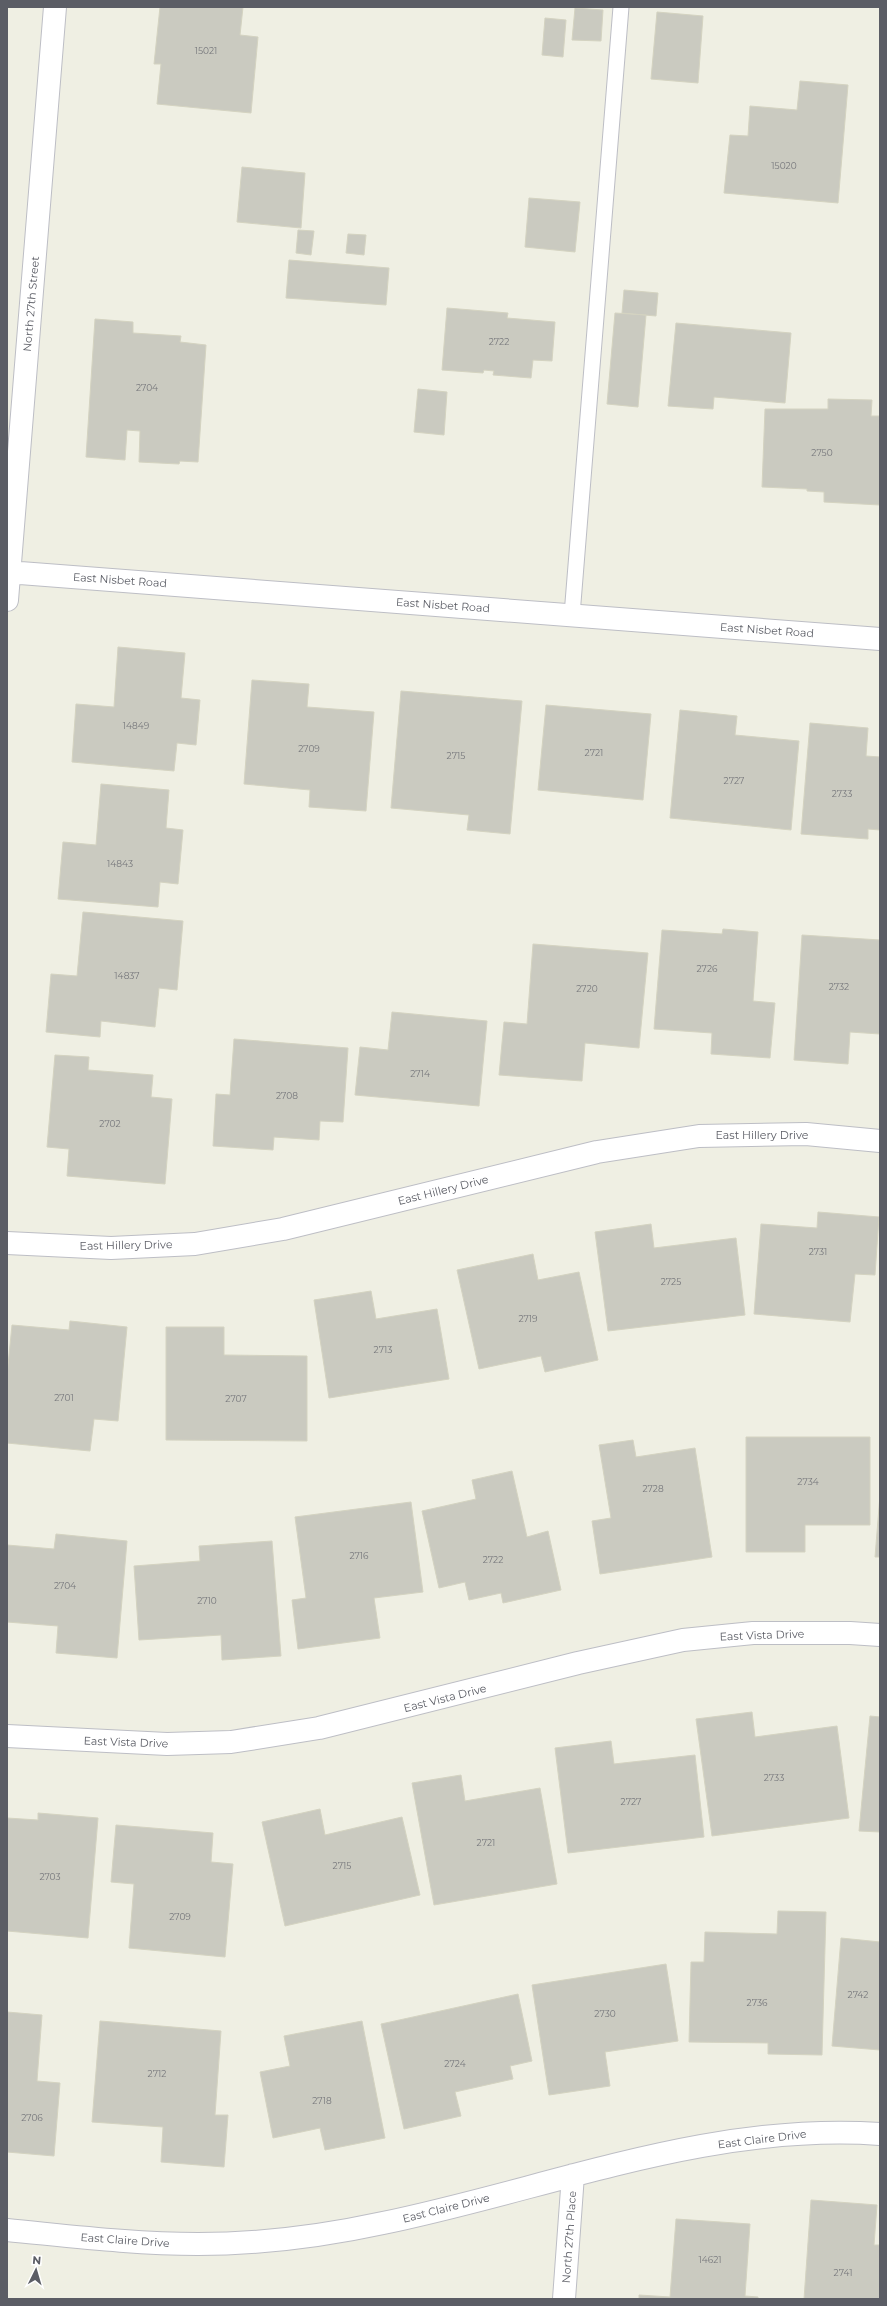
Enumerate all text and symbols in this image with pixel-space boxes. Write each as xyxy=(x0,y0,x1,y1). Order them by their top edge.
house number: 15021 xyxy=(195,45,217,56)
house number: 15020 xyxy=(771,160,797,171)
street label: North 27th Street xyxy=(20,255,42,352)
house number: 2722 xyxy=(489,336,509,347)
house number: 2704 xyxy=(136,382,158,393)
house number: 2750 xyxy=(811,447,833,458)
street label: East Nisbet Road xyxy=(73,570,167,590)
street label: East Nisbet Road xyxy=(396,595,490,615)
street label: East Nisbet Road xyxy=(720,620,814,640)
house number: 14849 xyxy=(123,720,150,731)
house number: 2709 xyxy=(298,743,320,754)
house number: 2721 xyxy=(585,747,603,758)
house number: 2715 xyxy=(447,750,465,761)
house number: 2727 xyxy=(724,775,744,786)
house number: 2733 xyxy=(832,788,852,799)
house number: 14843 xyxy=(107,858,133,869)
house number: 2726 xyxy=(697,963,718,974)
house number: 14837 xyxy=(114,970,140,981)
house number: 2732 xyxy=(829,981,849,992)
house number: 2720 xyxy=(576,983,598,994)
house number: 2714 xyxy=(410,1068,430,1079)
house number: 2708 xyxy=(276,1090,298,1101)
house number: 2702 xyxy=(99,1118,121,1129)
street label: East Hillery Drive xyxy=(716,1128,809,1142)
street label: East Hillery Drive xyxy=(396,1172,490,1208)
street label: East Hillery Drive xyxy=(79,1237,173,1253)
house number: 2731 xyxy=(809,1246,827,1257)
house number: 2725 xyxy=(661,1276,681,1287)
house number: 2719 xyxy=(518,1313,538,1324)
house number: 2713 xyxy=(374,1344,392,1355)
house number: 2701 xyxy=(54,1392,74,1403)
house number: 2707 xyxy=(225,1393,247,1404)
house number: 2734 xyxy=(797,1476,819,1487)
house number: 2728 xyxy=(642,1483,664,1494)
house number: 2716 xyxy=(349,1550,369,1561)
house number: 2722 xyxy=(483,1554,503,1565)
house number: 2704 xyxy=(54,1580,76,1591)
house number: 2710 xyxy=(197,1595,217,1606)
street label: East Vista Drive xyxy=(719,1627,805,1643)
street label: East Vista Drive xyxy=(402,1681,488,1715)
street label: East Vista Drive xyxy=(83,1734,169,1750)
house number: 2733 xyxy=(764,1772,784,1783)
house number: 2727 xyxy=(621,1796,641,1807)
house number: 2721 xyxy=(477,1837,495,1848)
house number: 2715 xyxy=(333,1860,351,1871)
house number: 2703 xyxy=(39,1871,61,1882)
house number: 2709 xyxy=(169,1911,191,1922)
house number: 2742 xyxy=(848,1989,868,2000)
house number: 2736 xyxy=(747,1997,768,2008)
house number: 2730 xyxy=(594,2008,616,2019)
house number: 2724 xyxy=(444,2058,466,2069)
house number: 2712 xyxy=(148,2068,166,2079)
house number: 2718 xyxy=(312,2095,332,2106)
house number: 2706 xyxy=(21,2112,43,2123)
street label: East Claire Drive xyxy=(717,2127,808,2151)
street label: East Claire Drive xyxy=(401,2190,491,2226)
street label: North 27th Place xyxy=(559,2190,579,2284)
street label: East Claire Drive xyxy=(80,2230,170,2250)
north arrow xyxy=(16,2250,56,2290)
text: N xyxy=(32,2253,42,2267)
house number: 14621 xyxy=(698,2254,722,2265)
house number: 2741 xyxy=(834,2267,852,2278)

